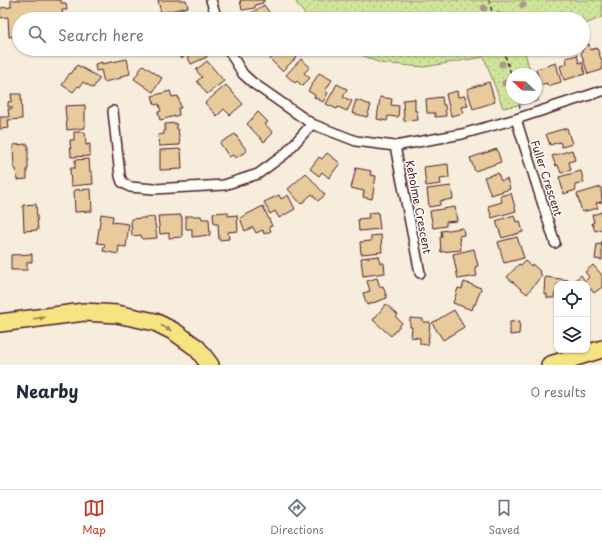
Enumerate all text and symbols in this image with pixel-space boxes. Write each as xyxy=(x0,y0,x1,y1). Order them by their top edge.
search box xyxy=(12,12,590,56)
icon: search xyxy=(26,23,48,45)
text: Search here xyxy=(58,23,144,46)
north arrow xyxy=(506,68,542,104)
street label: Fuller Crescent xyxy=(527,138,568,219)
street label: Keholme Crescent xyxy=(402,159,436,256)
map controls xyxy=(554,281,590,353)
button: locate xyxy=(554,281,590,317)
one-way arrow xyxy=(33,315,45,321)
button: layers xyxy=(554,317,590,353)
one-way arrow xyxy=(160,325,172,331)
text: Nearby xyxy=(16,378,78,404)
text: 0 results xyxy=(531,382,586,401)
tab: Map xyxy=(82,497,106,538)
tab: Directions xyxy=(270,497,324,538)
tab: Saved xyxy=(488,497,520,538)

